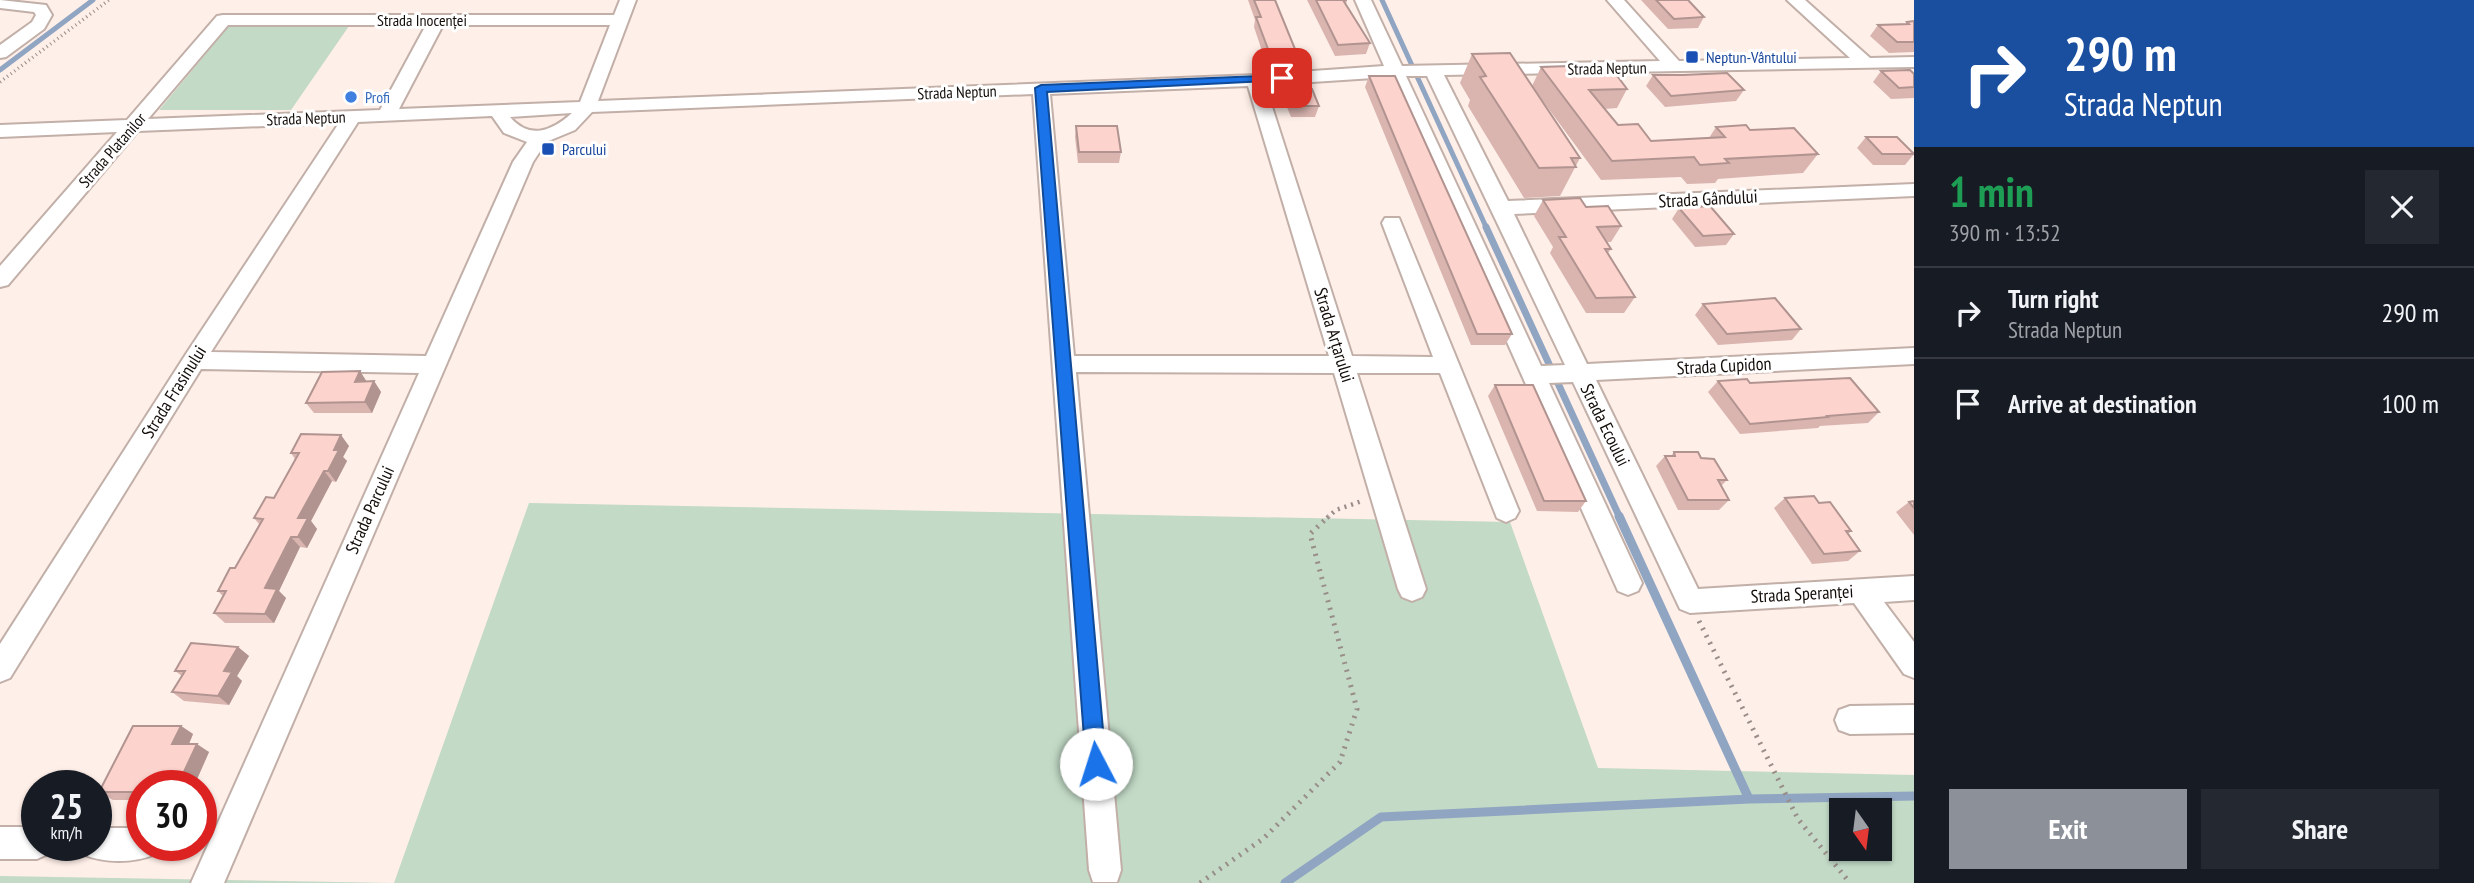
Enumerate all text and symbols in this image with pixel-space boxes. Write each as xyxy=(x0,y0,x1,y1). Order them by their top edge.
street label: Strada Inocenței xyxy=(377,10,467,30)
text: 290 m xyxy=(2064,21,2177,85)
icon: right xyxy=(1949,28,2040,119)
place label: Neptun-Vântului xyxy=(1706,47,1797,67)
pin xyxy=(1252,48,1312,108)
marker: Neptun-Vântului xyxy=(1684,49,1700,65)
street label: Strada Neptun xyxy=(1567,57,1647,79)
icon: arrive xyxy=(1263,59,1301,97)
street label: Strada Neptun xyxy=(917,81,997,103)
text: Strada Neptun xyxy=(2064,83,2223,125)
place label: Profi xyxy=(365,87,390,107)
marker: Profi xyxy=(343,89,359,105)
street label: Strada Neptun xyxy=(266,107,346,129)
street label: Strada Platanilor xyxy=(74,108,150,191)
place label: Parcului xyxy=(562,139,606,159)
marker: Parcului xyxy=(540,141,556,157)
text: 1 min xyxy=(1949,164,2034,219)
button: close xyxy=(2365,170,2439,244)
street label: Strada Gândului xyxy=(1658,184,1758,213)
text: 390 m · 13:52 xyxy=(1949,218,2061,247)
text: Turn right xyxy=(2008,282,2099,315)
street label: Strada Arțarului xyxy=(1309,285,1360,385)
icon: right xyxy=(1949,294,1987,332)
text: 290 m xyxy=(2381,296,2439,329)
text: Strada Neptun xyxy=(2008,315,2122,344)
street label: Strada Frasinului xyxy=(136,341,211,442)
street label: Strada Cupidon xyxy=(1676,352,1772,379)
street label: Strada Ecoului xyxy=(1576,380,1635,470)
icon: arrive xyxy=(1949,385,1987,423)
text: Arrive at destination xyxy=(2008,387,2197,420)
text: 100 m xyxy=(2381,387,2439,420)
street label: Strada Parcului xyxy=(340,462,399,557)
street label: Strada Speranței xyxy=(1750,579,1854,608)
position arrow xyxy=(1059,727,1133,801)
speed limit sign: 30 xyxy=(126,770,217,861)
text: 25 xyxy=(50,783,83,829)
button: Exit xyxy=(1949,789,2187,869)
button: Share xyxy=(2201,789,2439,869)
north arrow xyxy=(1829,798,1892,861)
map controls xyxy=(1829,798,1892,861)
text: km/h xyxy=(51,821,82,844)

